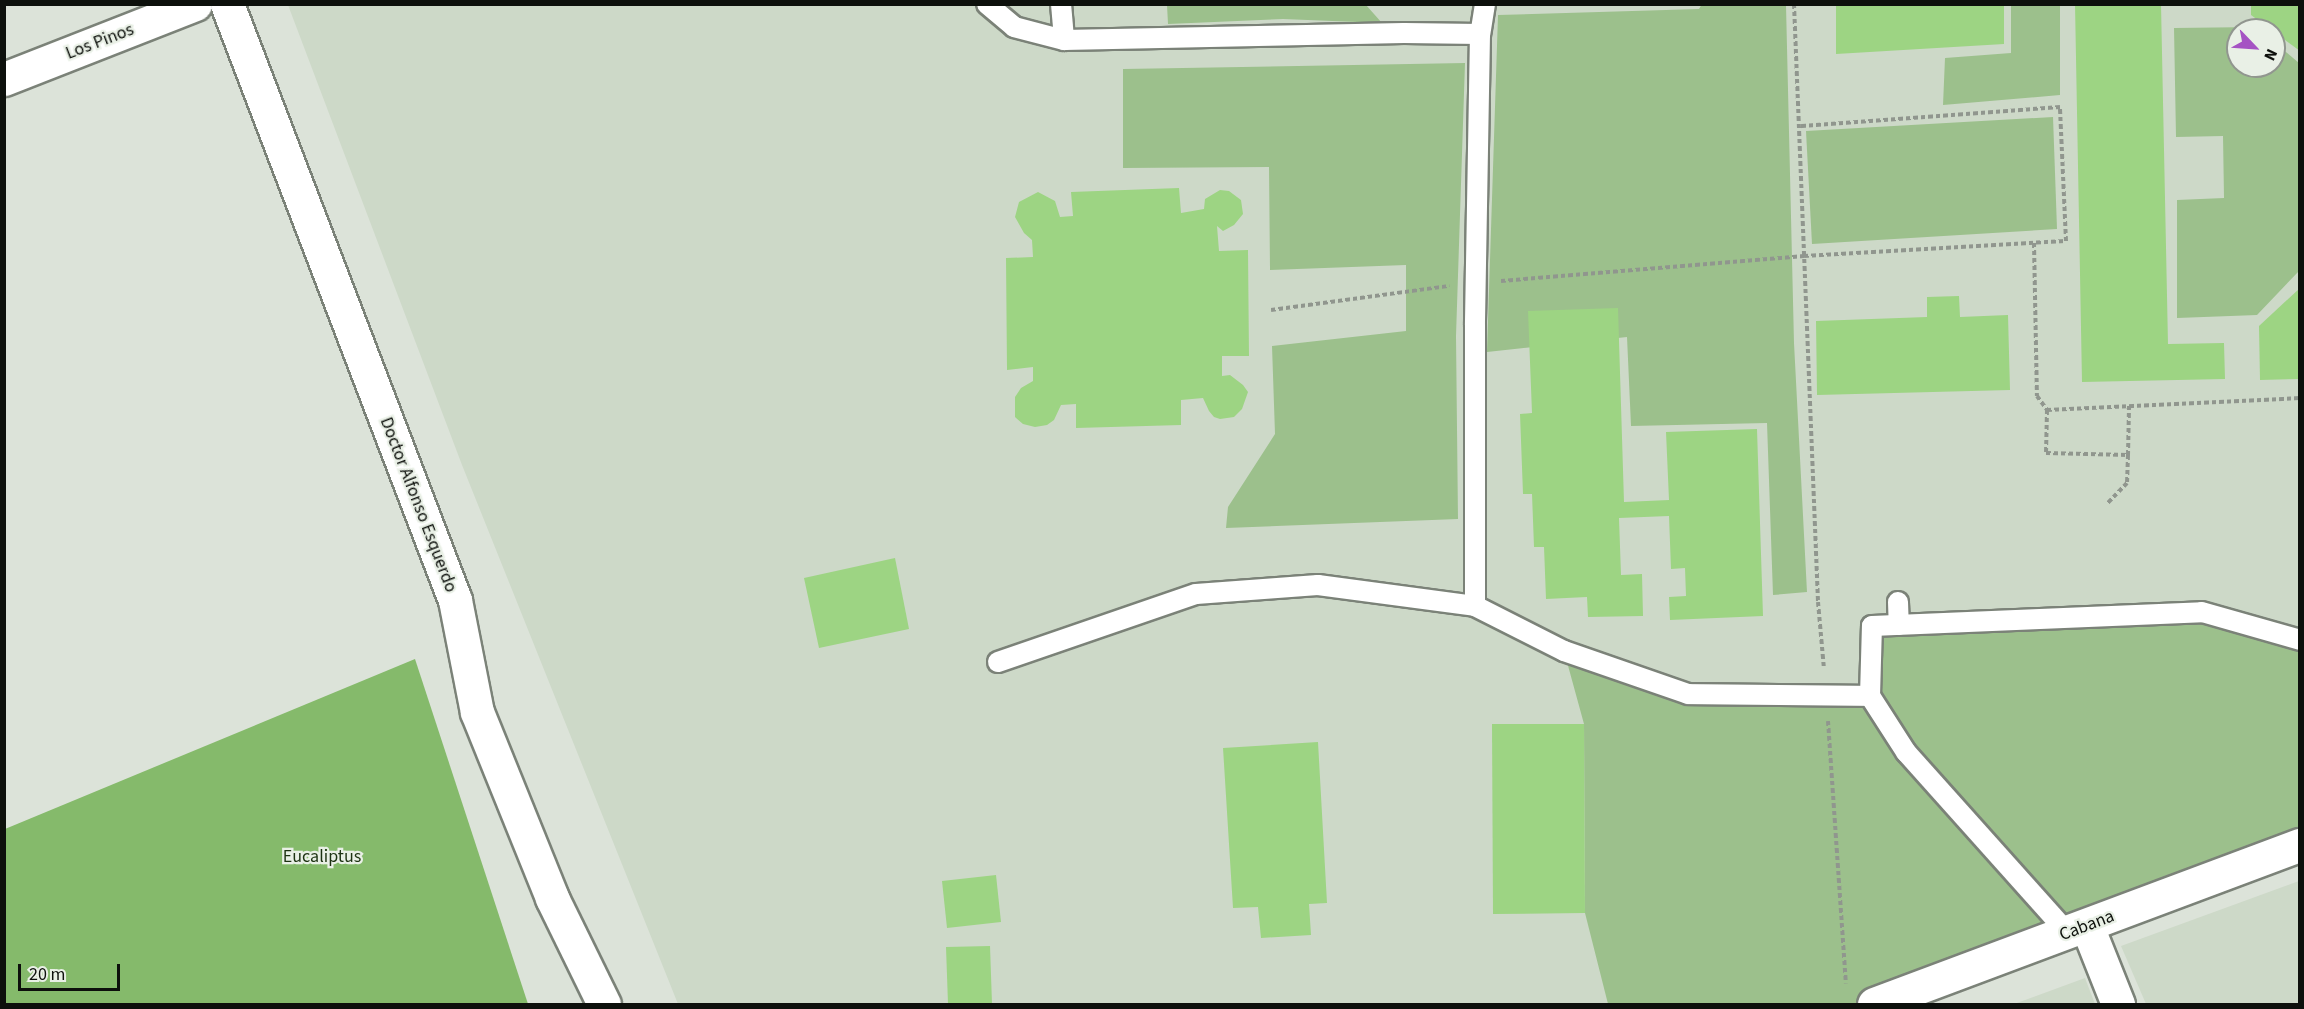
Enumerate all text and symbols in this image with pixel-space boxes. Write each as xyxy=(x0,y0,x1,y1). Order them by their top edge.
north arrow xyxy=(2226,18,2286,78)
street label: Los Pinos xyxy=(63,19,137,65)
text: N xyxy=(2258,45,2283,64)
street label: Doctor Alfonso Esquerdo xyxy=(375,414,461,596)
park label: Eucaliptus xyxy=(283,846,361,868)
street label: Cabana xyxy=(2057,906,2117,946)
scale bar xyxy=(21,952,123,990)
text: 20 m xyxy=(29,962,65,987)

